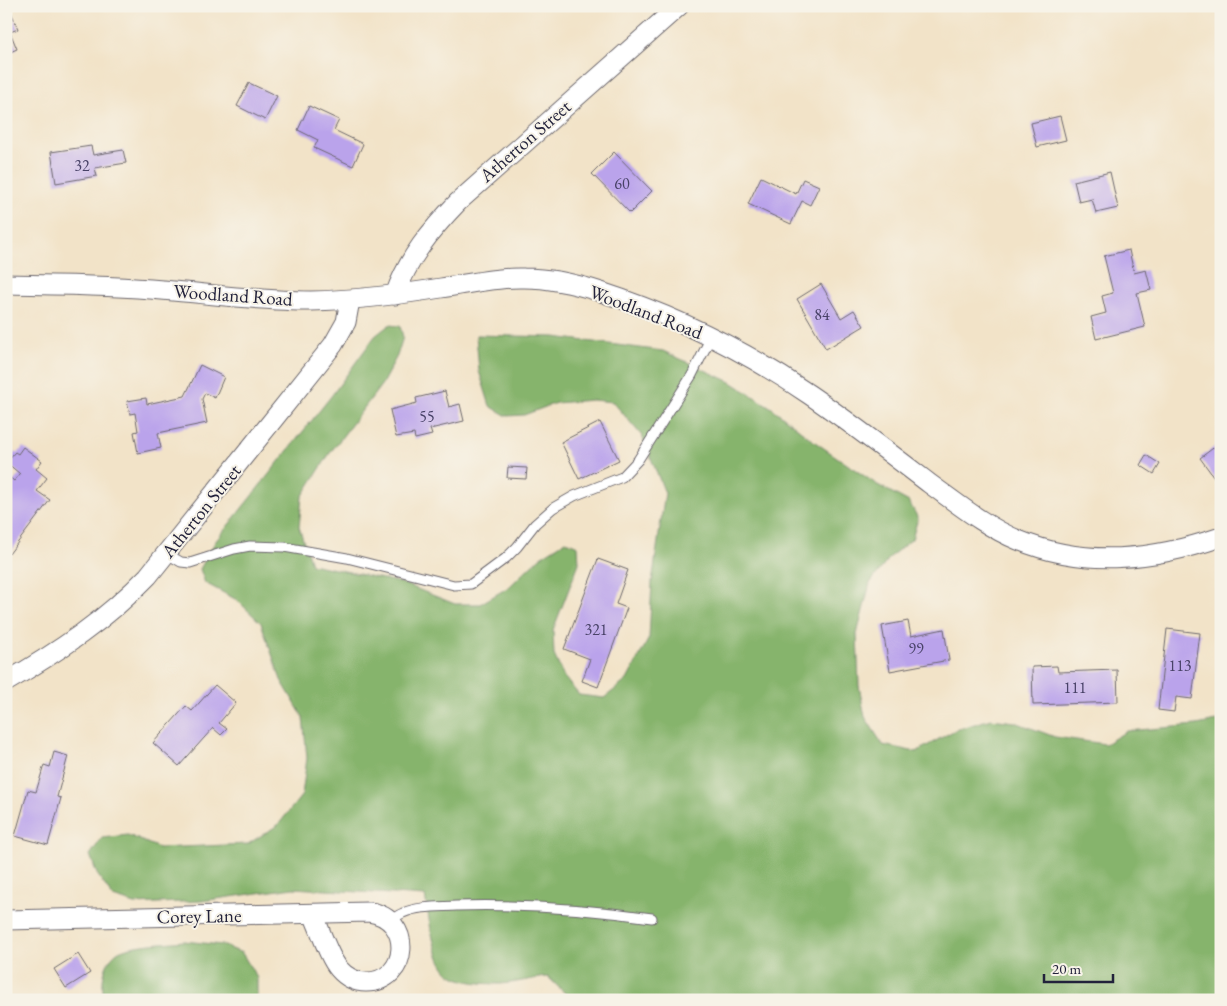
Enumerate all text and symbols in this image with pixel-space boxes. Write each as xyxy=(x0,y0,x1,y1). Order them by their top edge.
street label: Atherton Street xyxy=(473,94,576,188)
house number: 32 xyxy=(74,155,90,176)
house number: 60 xyxy=(614,173,630,194)
street label: Woodland Road xyxy=(173,278,294,312)
street label: Woodland Road xyxy=(586,279,707,345)
house number: 84 xyxy=(814,304,830,325)
house number: 55 xyxy=(419,406,435,427)
street label: Atherton Street xyxy=(155,459,246,564)
house number: 321 xyxy=(584,619,608,640)
house number: 99 xyxy=(908,638,924,659)
house number: 113 xyxy=(1168,655,1192,676)
house number: 111 xyxy=(1063,677,1087,698)
street label: Corey Lane xyxy=(156,903,242,929)
scale bar xyxy=(1044,951,1113,983)
text: 20 m xyxy=(1052,959,1081,978)

